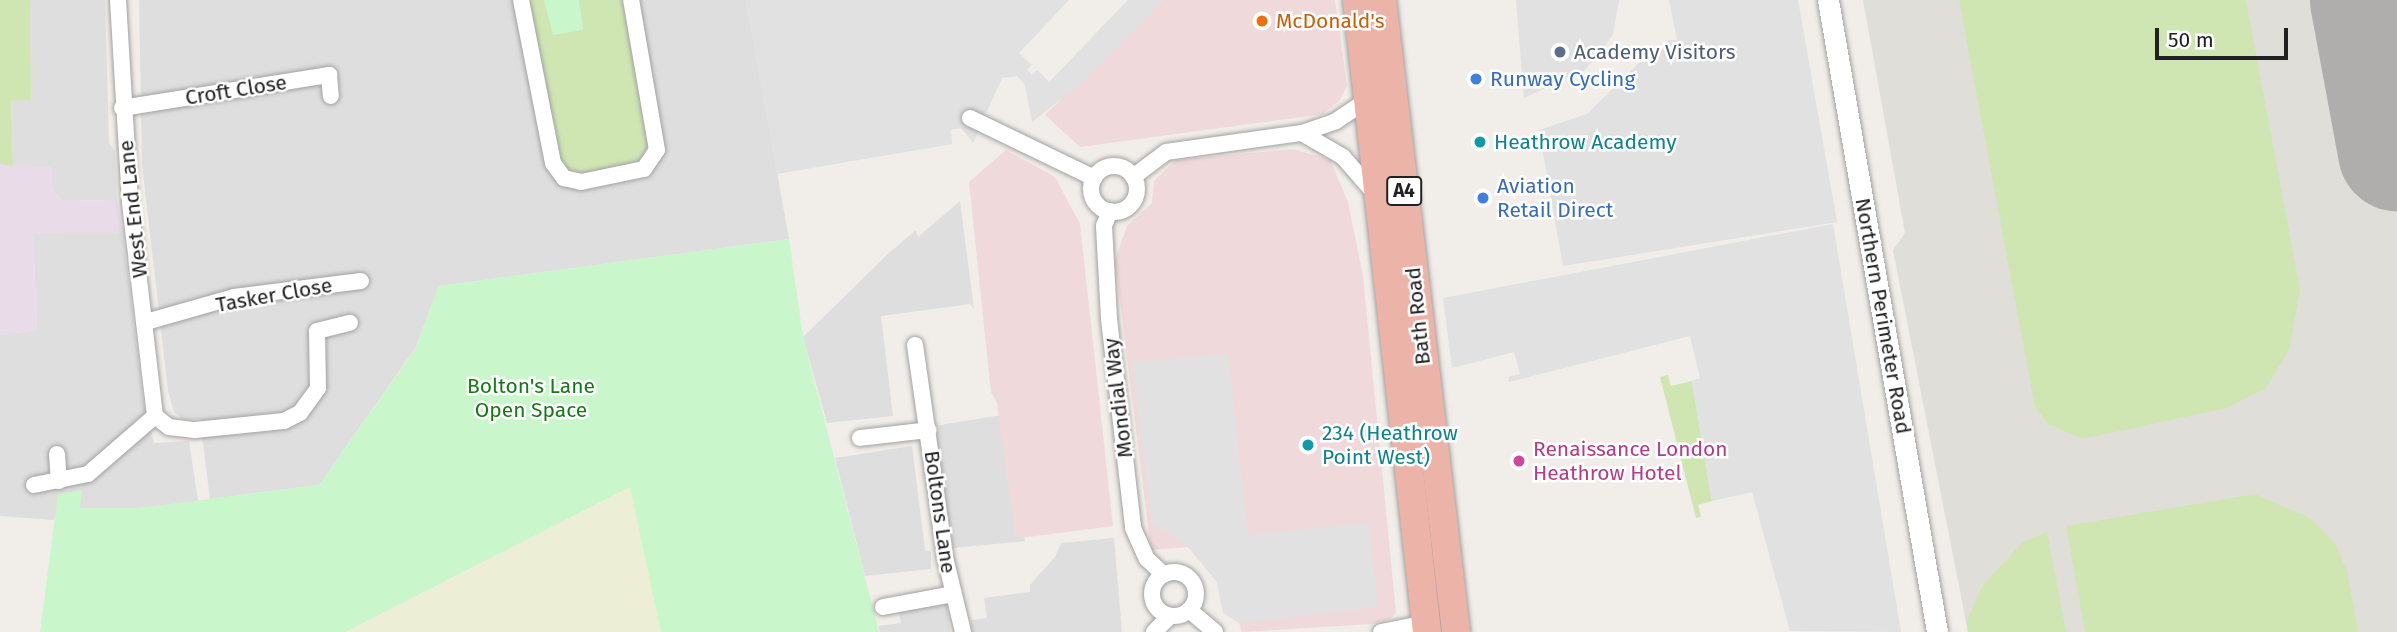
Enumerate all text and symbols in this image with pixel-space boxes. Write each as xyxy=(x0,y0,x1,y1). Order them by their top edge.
place label: McDonald's xyxy=(1276,8,1384,34)
marker: McDonald's xyxy=(1254,13,1270,29)
scale bar xyxy=(2159,14,2292,58)
text: 50 m xyxy=(2168,27,2214,53)
place label: Academy Visitors xyxy=(1574,39,1735,65)
marker: Academy Visitors xyxy=(1552,44,1568,60)
place label: Runway Cycling xyxy=(1490,66,1635,92)
street label: Croft Close xyxy=(183,70,289,110)
marker: Runway Cycling xyxy=(1468,71,1484,87)
place label: Heathrow Academy xyxy=(1494,129,1677,155)
marker: Heathrow Academy xyxy=(1472,134,1488,150)
street label: West End Lane xyxy=(113,139,153,279)
place label: Aviation Retail Direct xyxy=(1497,173,1613,223)
road number: A4 xyxy=(1385,176,1423,206)
marker: Aviation Retail Direct xyxy=(1475,190,1491,206)
street label: Northern Perimeter Road xyxy=(1850,196,1916,436)
street label: Bath Road xyxy=(1400,266,1436,366)
street label: Tasker Close xyxy=(214,272,334,318)
street label: Mondial Way xyxy=(1098,337,1138,459)
park label: Bolton's Lane Open Space xyxy=(467,373,595,423)
place label: 234 (Heathrow Point West) xyxy=(1322,420,1458,470)
place label: Renaissance London Heathrow Hotel xyxy=(1533,436,1728,486)
marker: 234 (Heathrow Point West) xyxy=(1300,437,1316,453)
street label: Boltons Lane xyxy=(919,449,961,575)
marker: Renaissance London Heathrow Hotel xyxy=(1511,453,1527,469)

